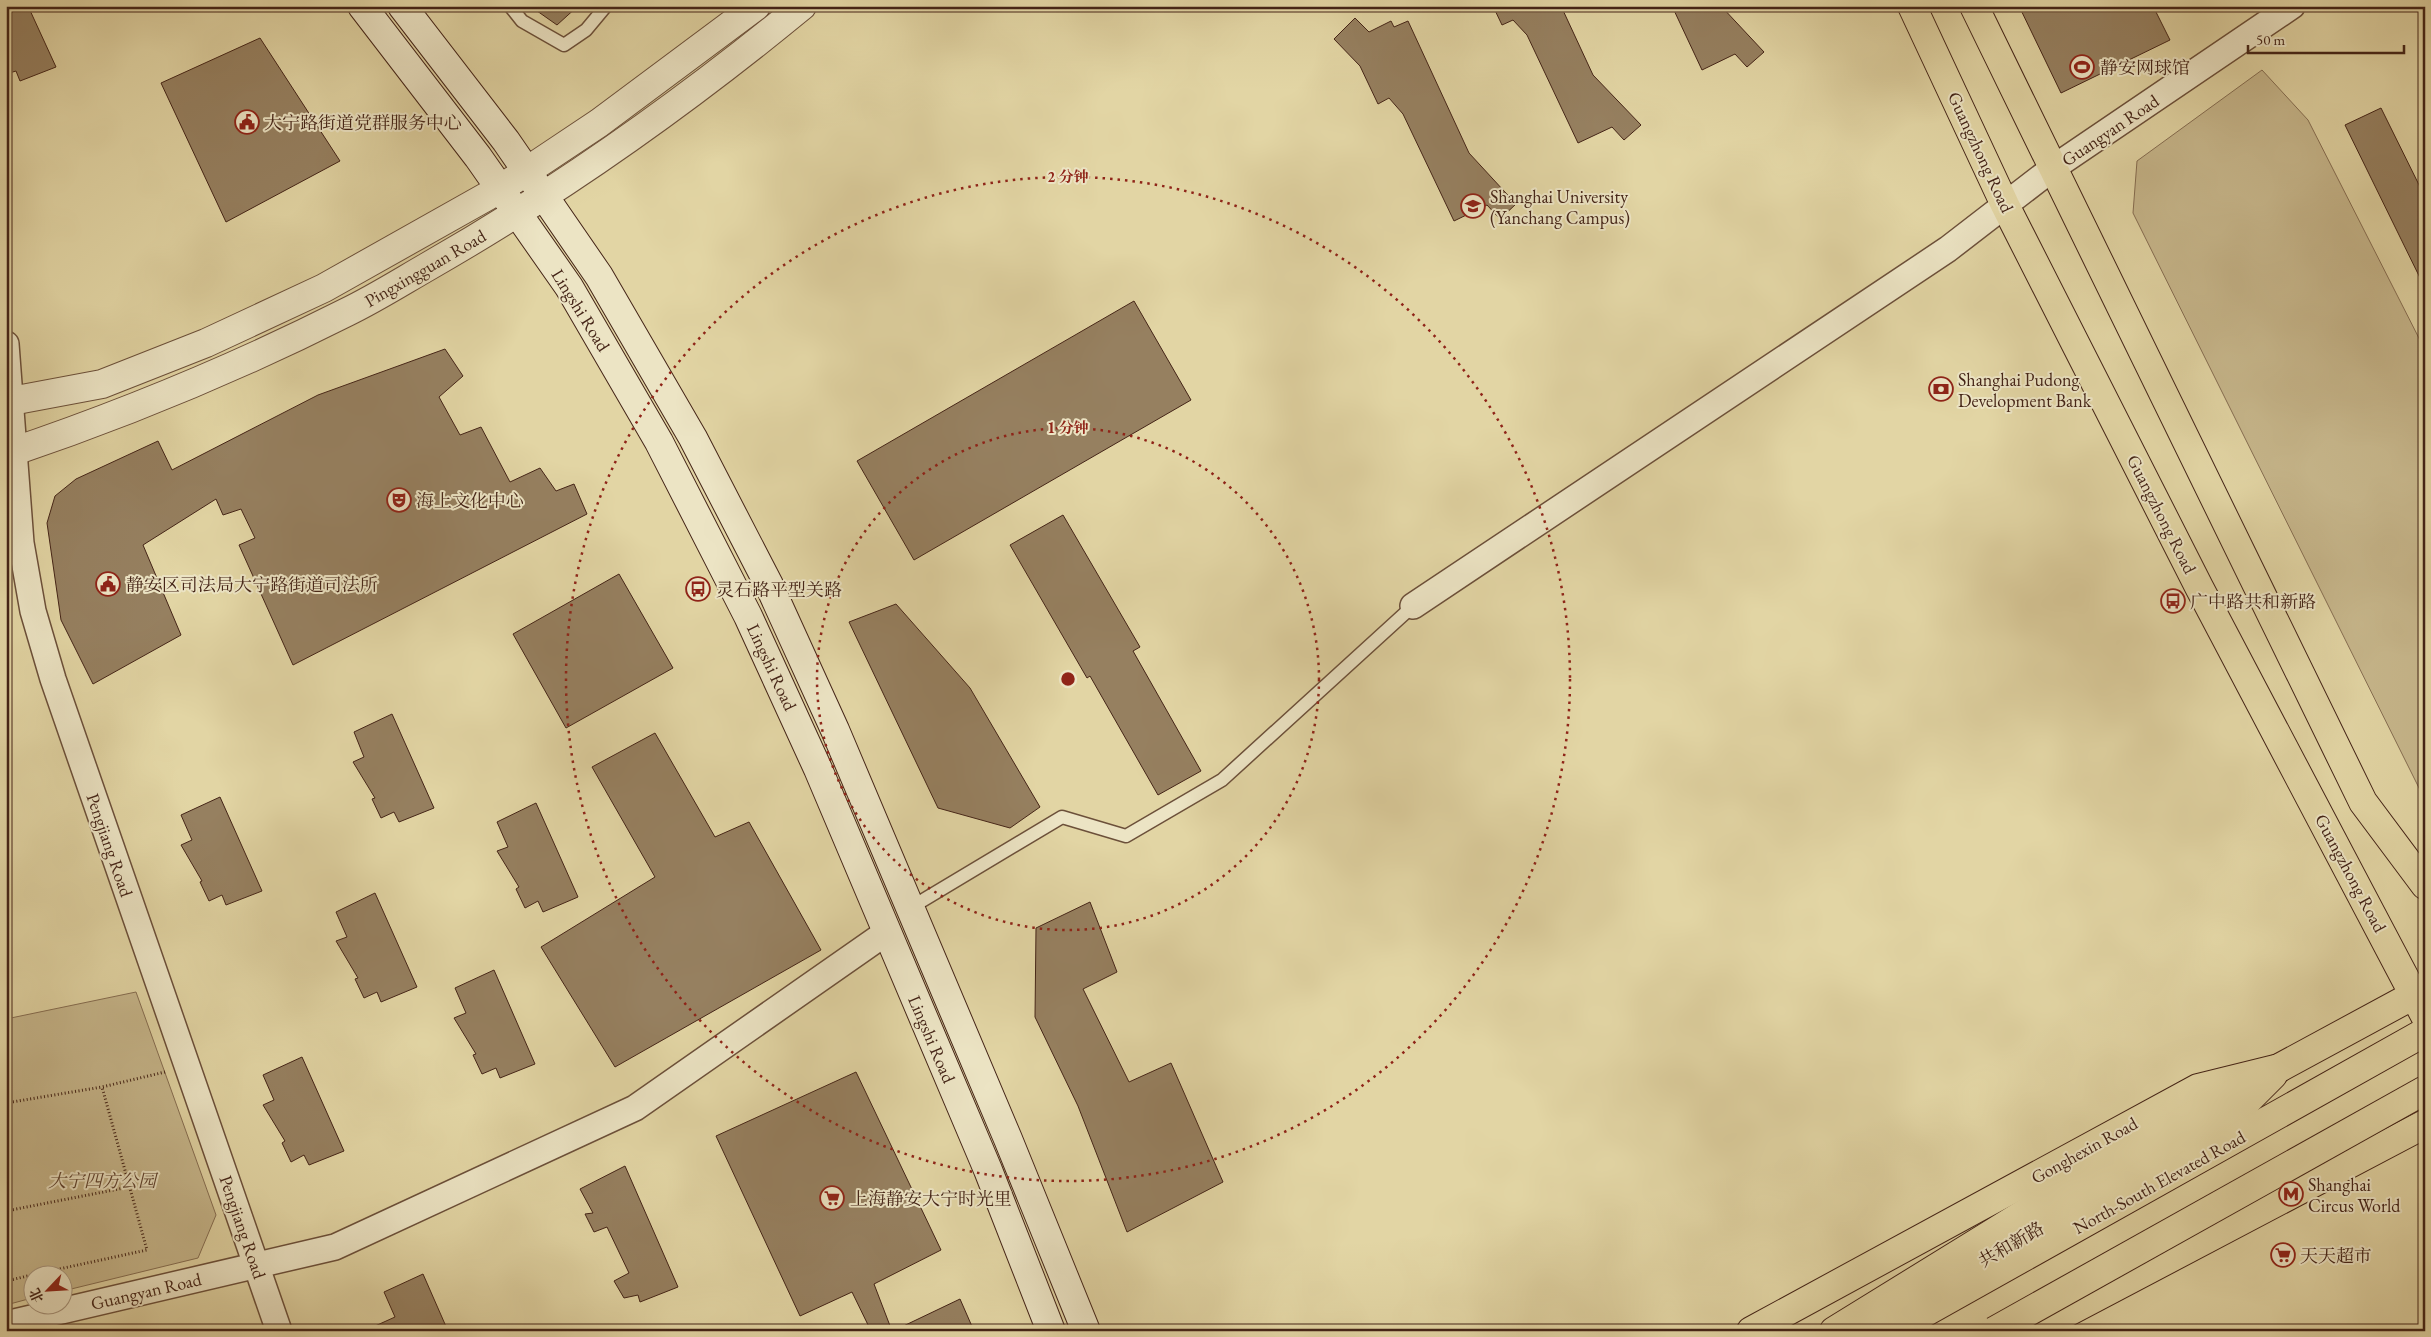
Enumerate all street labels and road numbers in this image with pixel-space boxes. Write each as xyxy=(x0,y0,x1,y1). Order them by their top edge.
street label: Guangzhong Road xyxy=(1943,88,2019,217)
street label: Guangyan Road xyxy=(2057,88,2164,171)
street label: Pingxingguan Road xyxy=(360,223,491,312)
street label: Lingshi Road xyxy=(547,264,616,356)
street label: Guangzhong Road xyxy=(2122,451,2202,578)
street label: Lingshi Road xyxy=(742,620,802,715)
street label: Pengjiang Road xyxy=(82,790,139,901)
street label: Guangzhong Road xyxy=(2310,810,2392,937)
street label: Lingshi Road xyxy=(903,992,961,1087)
street label: Gonghexin Road xyxy=(2027,1111,2142,1189)
street label: North-South Elevated Road xyxy=(2069,1125,2250,1239)
street label: Pengjiang Road xyxy=(215,1172,272,1283)
street label: 共和新路 xyxy=(1974,1216,2048,1272)
street label: Guangyan Road xyxy=(89,1267,204,1315)

